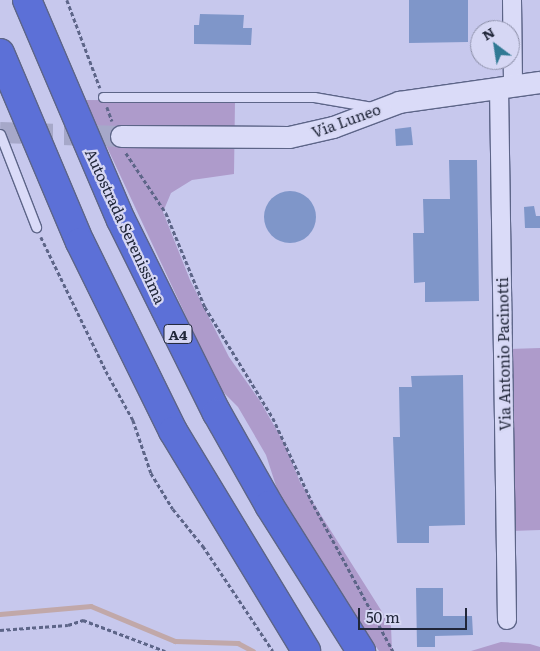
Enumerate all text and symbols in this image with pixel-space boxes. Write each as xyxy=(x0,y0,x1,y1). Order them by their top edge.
north arrow xyxy=(470,20,520,70)
text: N xyxy=(478,21,498,45)
street label: Via Luneo xyxy=(309,99,383,141)
street label: Autostrada Serenissima xyxy=(82,146,170,306)
street label: Via Antonio Pacinotti xyxy=(493,277,513,431)
road number: A4 xyxy=(163,322,193,346)
scale bar xyxy=(360,598,469,630)
text: 50 m xyxy=(366,605,400,628)

